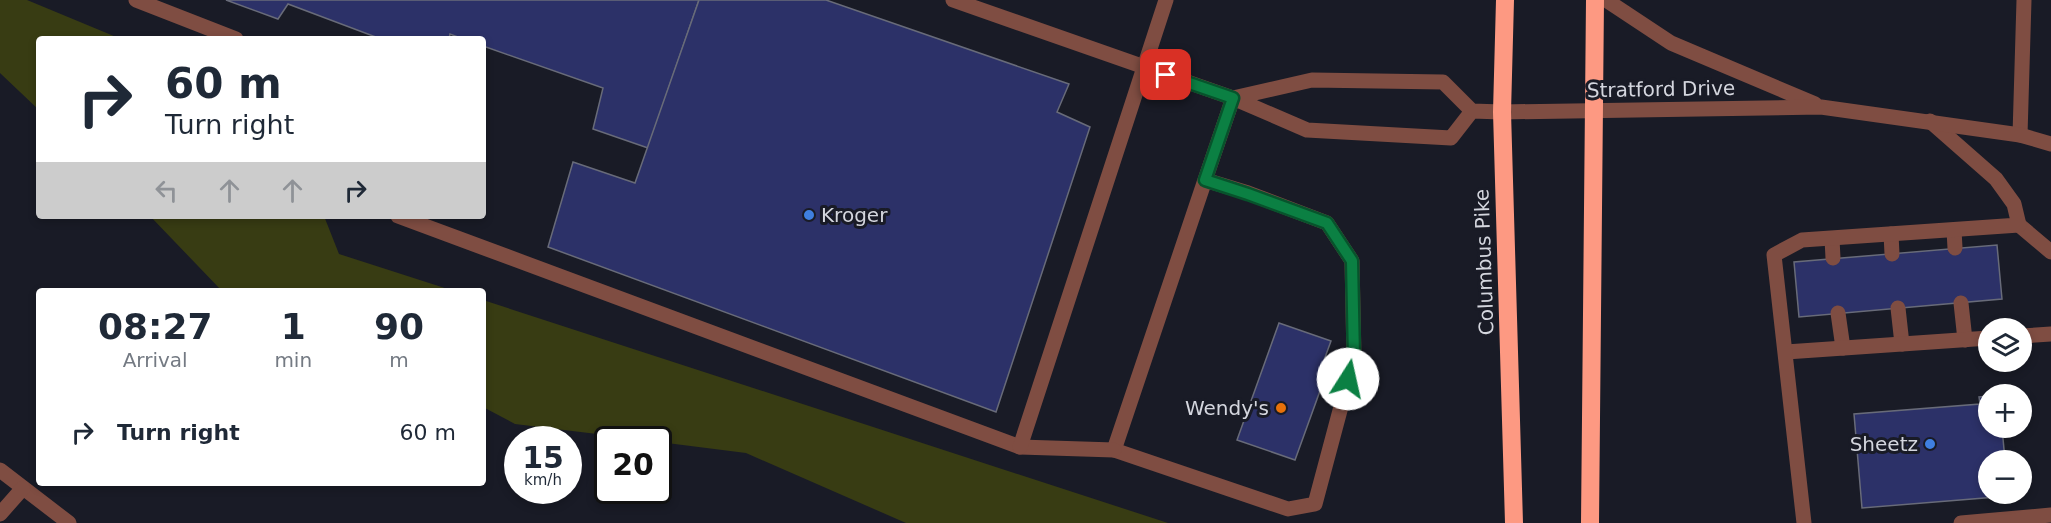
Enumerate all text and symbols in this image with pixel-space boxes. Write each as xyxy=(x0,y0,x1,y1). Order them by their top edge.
pin xyxy=(1140,49,1191,100)
icon: arrive xyxy=(1149,58,1182,91)
text: 60 m xyxy=(165,59,282,108)
icon: right xyxy=(66,60,144,138)
street label: Stratford Drive xyxy=(1587,76,1735,102)
text: Turn right xyxy=(165,109,294,140)
icon: left xyxy=(150,174,183,207)
icon: ahead xyxy=(213,174,246,207)
icon: ahead xyxy=(276,174,309,207)
icon: right xyxy=(339,174,372,207)
street label: Columbus Pike xyxy=(1469,188,1499,336)
place label: Kroger xyxy=(821,203,888,227)
marker: Kroger xyxy=(802,208,816,222)
text: 08:27 xyxy=(98,306,212,347)
text: 1 xyxy=(281,306,306,347)
text: 90 xyxy=(374,306,424,347)
map controls xyxy=(1978,318,2032,504)
button: layers xyxy=(1978,318,2032,372)
position arrow xyxy=(1316,347,1380,411)
text: Arrival xyxy=(123,348,188,372)
text: min xyxy=(274,348,312,372)
text: m xyxy=(389,348,409,372)
button: + xyxy=(1978,384,2032,438)
place label: Wendy's xyxy=(1185,396,1269,420)
marker: Wendy's xyxy=(1274,401,1288,415)
icon: right xyxy=(66,416,99,449)
text: Turn right xyxy=(117,420,240,445)
text: 60 m xyxy=(400,420,456,445)
speed limit sign: 20 xyxy=(594,426,672,504)
place label: Sheetz xyxy=(1850,432,1918,456)
marker: Sheetz xyxy=(1923,437,1937,451)
text: 15 xyxy=(522,440,564,475)
button: − xyxy=(1978,450,2032,504)
text: km/h xyxy=(524,471,562,489)

